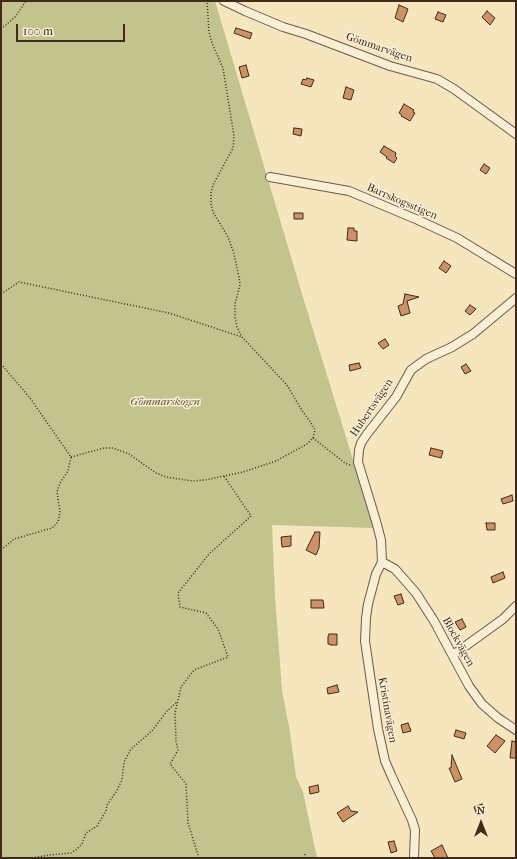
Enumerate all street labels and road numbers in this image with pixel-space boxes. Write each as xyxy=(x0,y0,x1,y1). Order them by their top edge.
street label: Gömmarvägen xyxy=(344,30,414,66)
street label: Barrskogsstigen xyxy=(365,181,439,223)
street label: Hubertsvägen xyxy=(348,377,396,439)
street label: Blockvägen xyxy=(439,615,477,669)
street label: Kristinavägen xyxy=(375,676,399,744)

